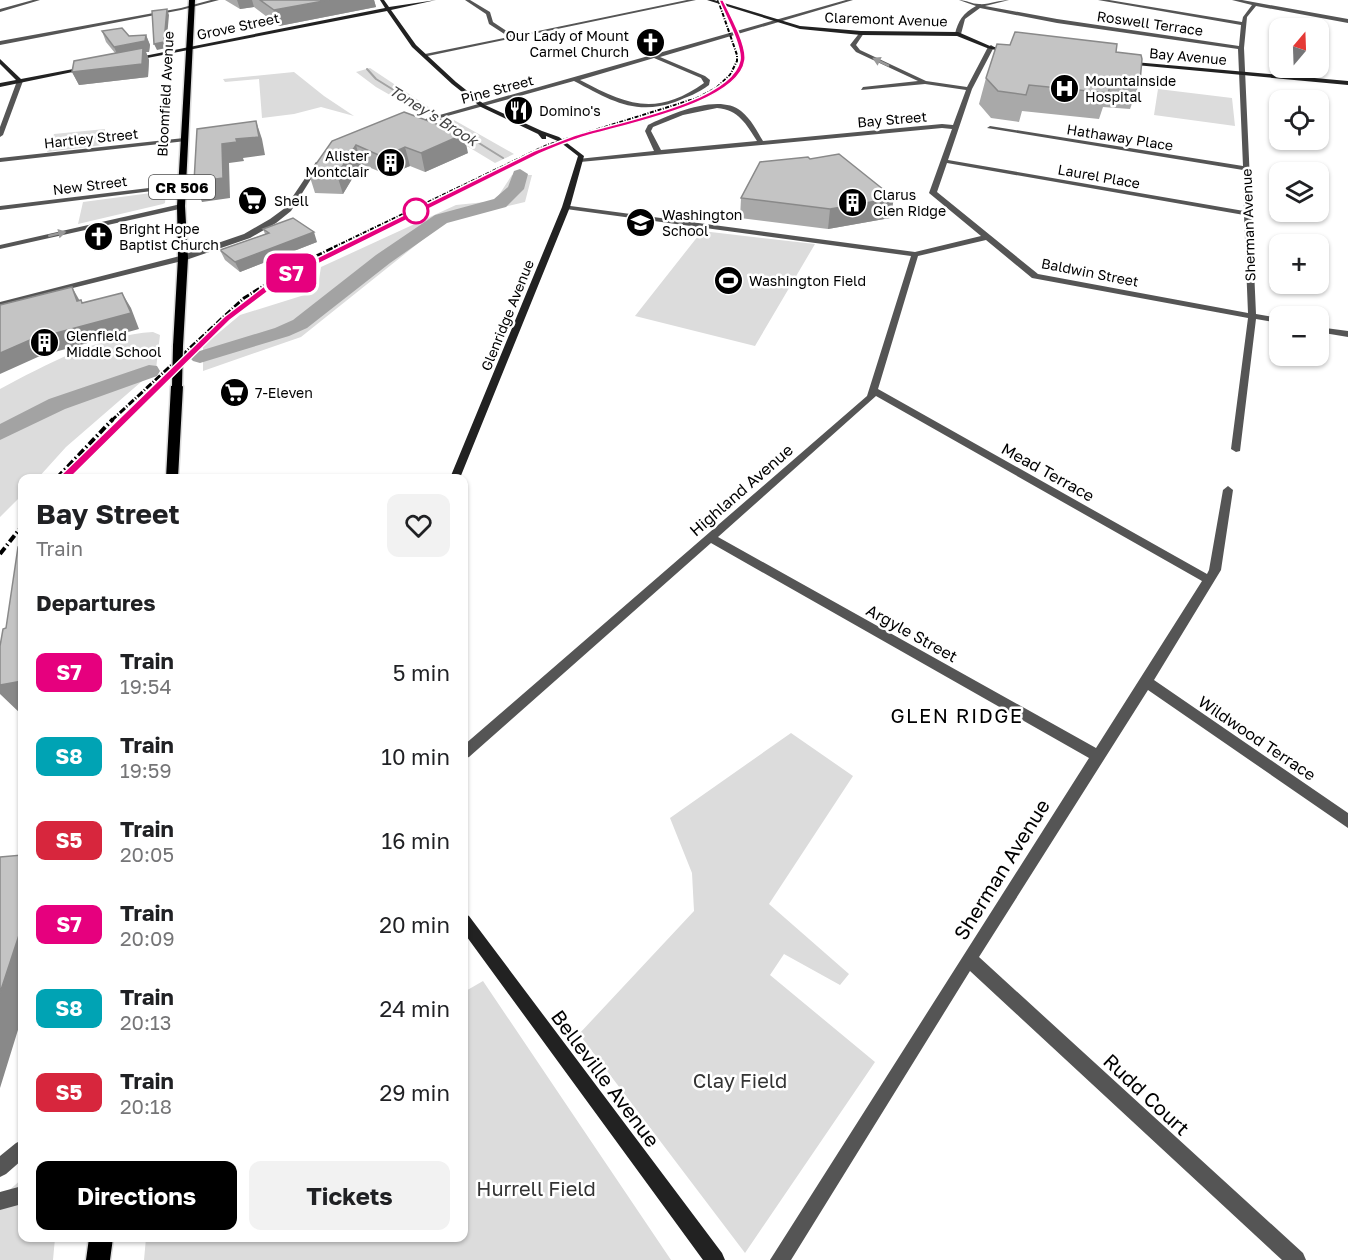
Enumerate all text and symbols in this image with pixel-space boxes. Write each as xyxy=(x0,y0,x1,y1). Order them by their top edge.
street label: Roswell Terrace xyxy=(1096,7,1204,39)
street label: Claremont Avenue xyxy=(824,8,948,30)
street label: Grove Street xyxy=(195,9,281,43)
north arrow xyxy=(1269,18,1329,78)
map controls xyxy=(1269,18,1329,366)
place label: Our Lady of Mount Carmel Church xyxy=(505,27,629,60)
church icon: Our Lady of Mount Carmel Church xyxy=(634,27,666,59)
street label: Bloomfield Avenue xyxy=(153,31,177,157)
street label: Bay Avenue xyxy=(1149,44,1227,68)
one-way arrow xyxy=(873,57,890,66)
street label: Pine Street xyxy=(459,71,535,107)
hospital icon: Mountainside Hospital xyxy=(1048,72,1080,104)
place label: Mountainside Hospital xyxy=(1085,72,1176,105)
water label: Toney's Brook xyxy=(386,81,483,151)
button: locate xyxy=(1269,90,1329,150)
restaurant icon: Domino's xyxy=(502,94,534,126)
place label: Domino's xyxy=(539,102,601,119)
street label: Bay Street xyxy=(856,107,928,131)
street label: Hathaway Place xyxy=(1065,120,1175,154)
street label: Hartley Street xyxy=(43,125,139,151)
place label: Alister Montclair xyxy=(305,147,370,180)
building icon: Alister Montclair xyxy=(374,147,406,179)
street label: Laurel Place xyxy=(1057,160,1141,192)
button: layers xyxy=(1269,162,1329,222)
street label: Sherman Avenue xyxy=(1238,168,1258,282)
street label: New Street xyxy=(52,172,128,198)
road number: CR 506 xyxy=(149,175,215,199)
supermarket icon: Shell xyxy=(237,184,269,216)
building icon: Clarus Glen Ridge xyxy=(836,186,868,218)
place label: Clarus Glen Ridge xyxy=(873,186,946,219)
place label: Shell xyxy=(274,192,309,209)
unlabelled marker xyxy=(403,198,429,224)
school or university icon: Washington School xyxy=(625,206,657,238)
place label: Washington School xyxy=(662,206,742,239)
church icon: Bright Hope Baptist Church xyxy=(82,220,114,252)
place label: Bright Hope Baptist Church xyxy=(119,220,219,253)
one-way arrow xyxy=(48,229,67,238)
button: + xyxy=(1269,234,1329,294)
line badge: S7 xyxy=(264,254,318,292)
street label: Baldwin Street xyxy=(1040,254,1140,290)
street label: Glenridge Avenue xyxy=(477,257,537,373)
text: S7 xyxy=(278,260,304,286)
sports icon: Washington Field xyxy=(712,264,744,296)
place label: Washington Field xyxy=(749,272,866,289)
button: − xyxy=(1269,306,1329,366)
building icon: Glenfield Middle School xyxy=(29,327,61,359)
place label: Glenfield Middle School xyxy=(66,327,161,360)
supermarket icon: 7-Eleven xyxy=(218,376,250,408)
place label: 7-Eleven xyxy=(255,384,313,401)
street label: Mead Terrace xyxy=(998,438,1098,506)
street label: Highland Avenue xyxy=(685,440,797,540)
button: heart xyxy=(387,494,450,557)
text: Bay Street xyxy=(36,497,180,530)
text: Train xyxy=(36,536,83,560)
text: Departures xyxy=(36,589,155,616)
street label: Argyle Street xyxy=(863,600,961,666)
text: Train xyxy=(120,647,174,674)
text: S7 xyxy=(56,659,82,685)
text: 5 min xyxy=(393,659,450,686)
text: 19:54 xyxy=(120,674,172,698)
street label: Wildwood Terrace xyxy=(1194,691,1320,785)
district label: GLEN RIDGE xyxy=(890,703,1024,727)
text: Train xyxy=(120,731,174,758)
text: S8 xyxy=(55,743,83,769)
text: 10 min xyxy=(381,743,450,770)
text: 19:59 xyxy=(120,758,172,782)
street label: Sherman Avenue xyxy=(948,794,1054,944)
text: Train xyxy=(120,815,174,842)
text: S5 xyxy=(56,827,82,853)
text: 16 min xyxy=(382,827,450,854)
text: 20:05 xyxy=(120,842,174,866)
text: Train xyxy=(120,899,174,926)
text: S7 xyxy=(56,911,82,937)
text: 20 min xyxy=(379,911,450,938)
text: 20:09 xyxy=(120,926,175,950)
text: Train xyxy=(120,983,174,1010)
text: S8 xyxy=(55,995,83,1021)
text: 24 min xyxy=(379,995,450,1022)
street label: Belleville Avenue xyxy=(547,1005,665,1151)
text: 20:13 xyxy=(120,1010,171,1034)
street label: Rudd Court xyxy=(1099,1048,1195,1140)
text: Train xyxy=(120,1067,174,1094)
park label: Clay Field xyxy=(693,1068,787,1092)
text: S5 xyxy=(56,1079,82,1105)
text: 29 min xyxy=(380,1079,450,1106)
text: 20:18 xyxy=(120,1094,172,1118)
button: Directions xyxy=(36,1161,237,1230)
button: Tickets xyxy=(249,1161,450,1230)
park label: Hurrell Field xyxy=(476,1176,596,1200)

